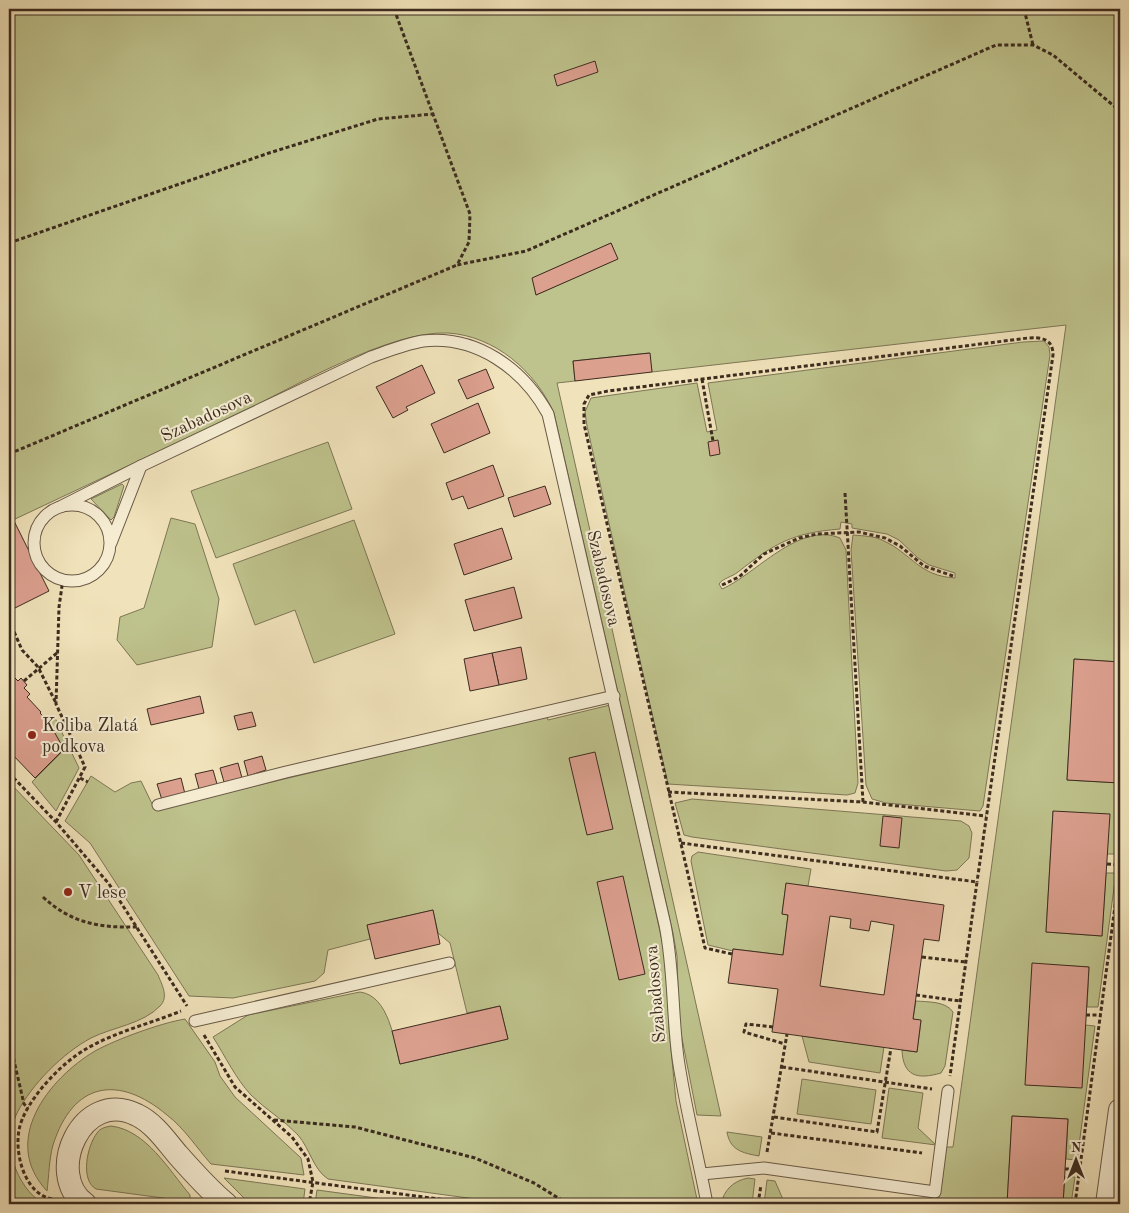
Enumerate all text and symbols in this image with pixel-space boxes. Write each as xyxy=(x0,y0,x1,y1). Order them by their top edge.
street label: Szabadosova xyxy=(158,388,255,446)
street label: Szabadosova xyxy=(583,528,623,628)
place label: Koliba Zlatá podkova xyxy=(42,717,138,756)
marker: Koliba Zlatá podkova xyxy=(26,729,38,741)
place label: V lese xyxy=(78,884,126,902)
marker: V lese xyxy=(62,886,74,898)
street label: Szabadosova xyxy=(643,944,669,1044)
north arrow xyxy=(1052,1136,1102,1186)
text: N xyxy=(1071,1141,1082,1155)

